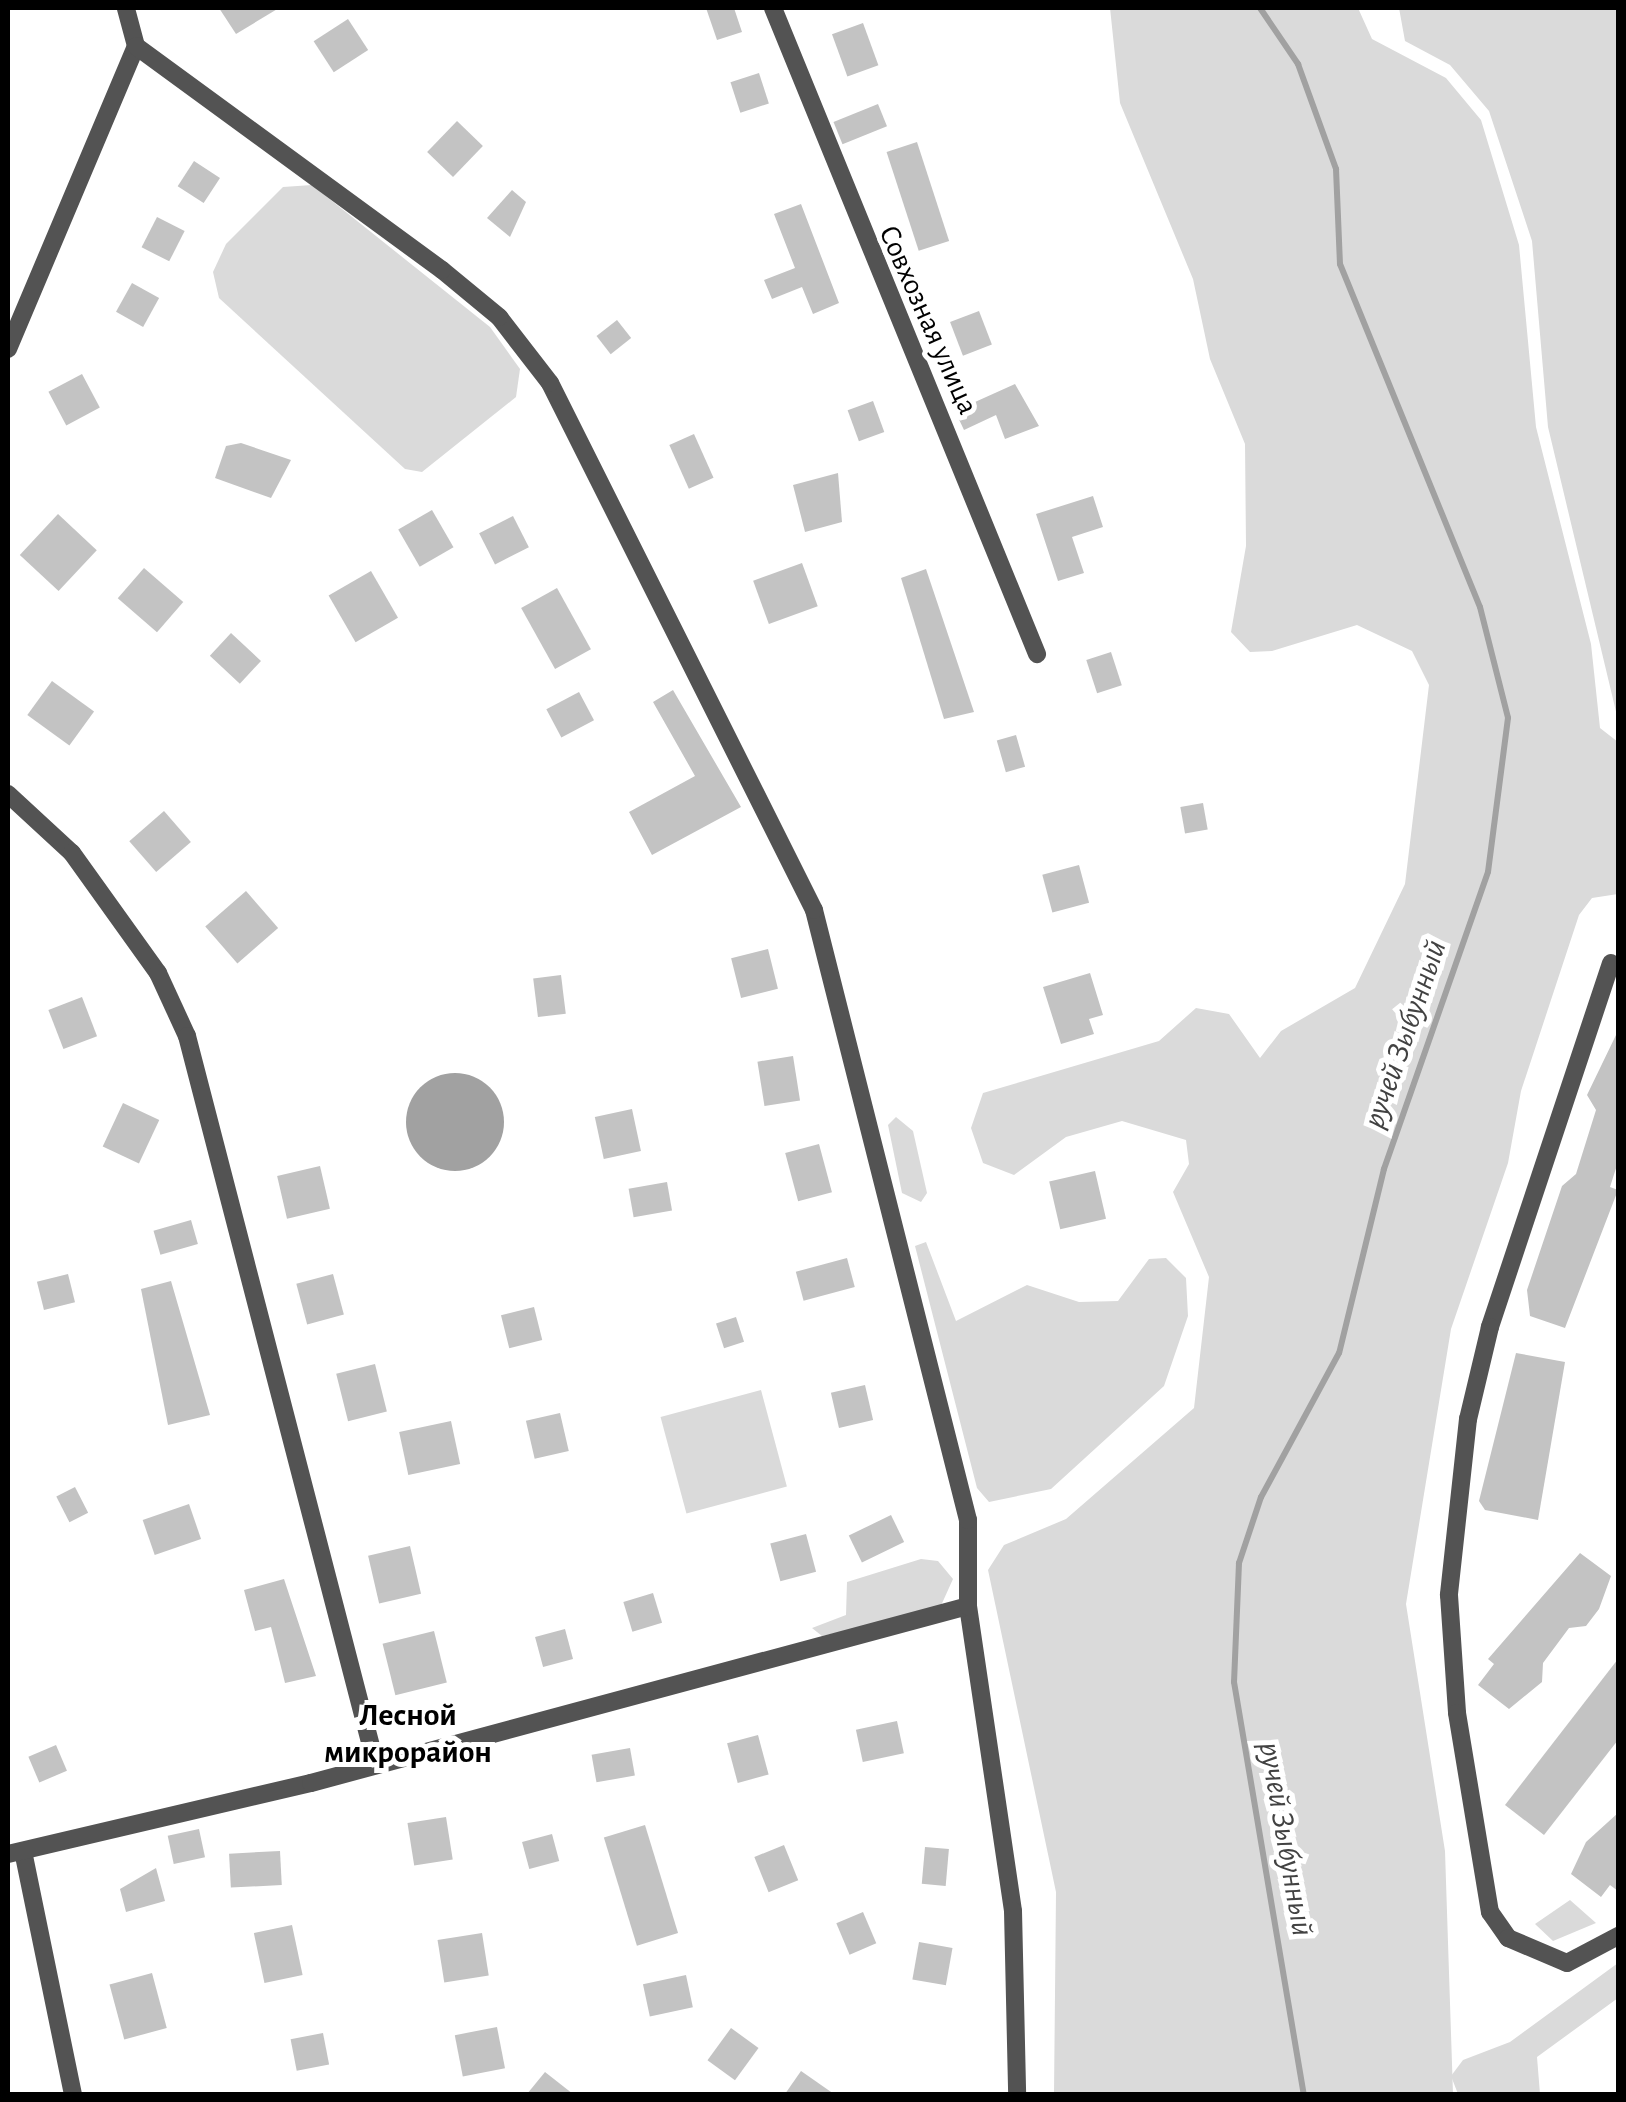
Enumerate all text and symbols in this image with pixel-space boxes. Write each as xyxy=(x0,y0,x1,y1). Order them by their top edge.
street label: Совхозная улица xyxy=(870,220,986,420)
water label: ручей Зыбунный xyxy=(1355,935,1455,1133)
district label: Лесной микрорайон xyxy=(324,1697,492,1772)
water label: ручей Зыбунный xyxy=(1250,1739,1322,1939)

